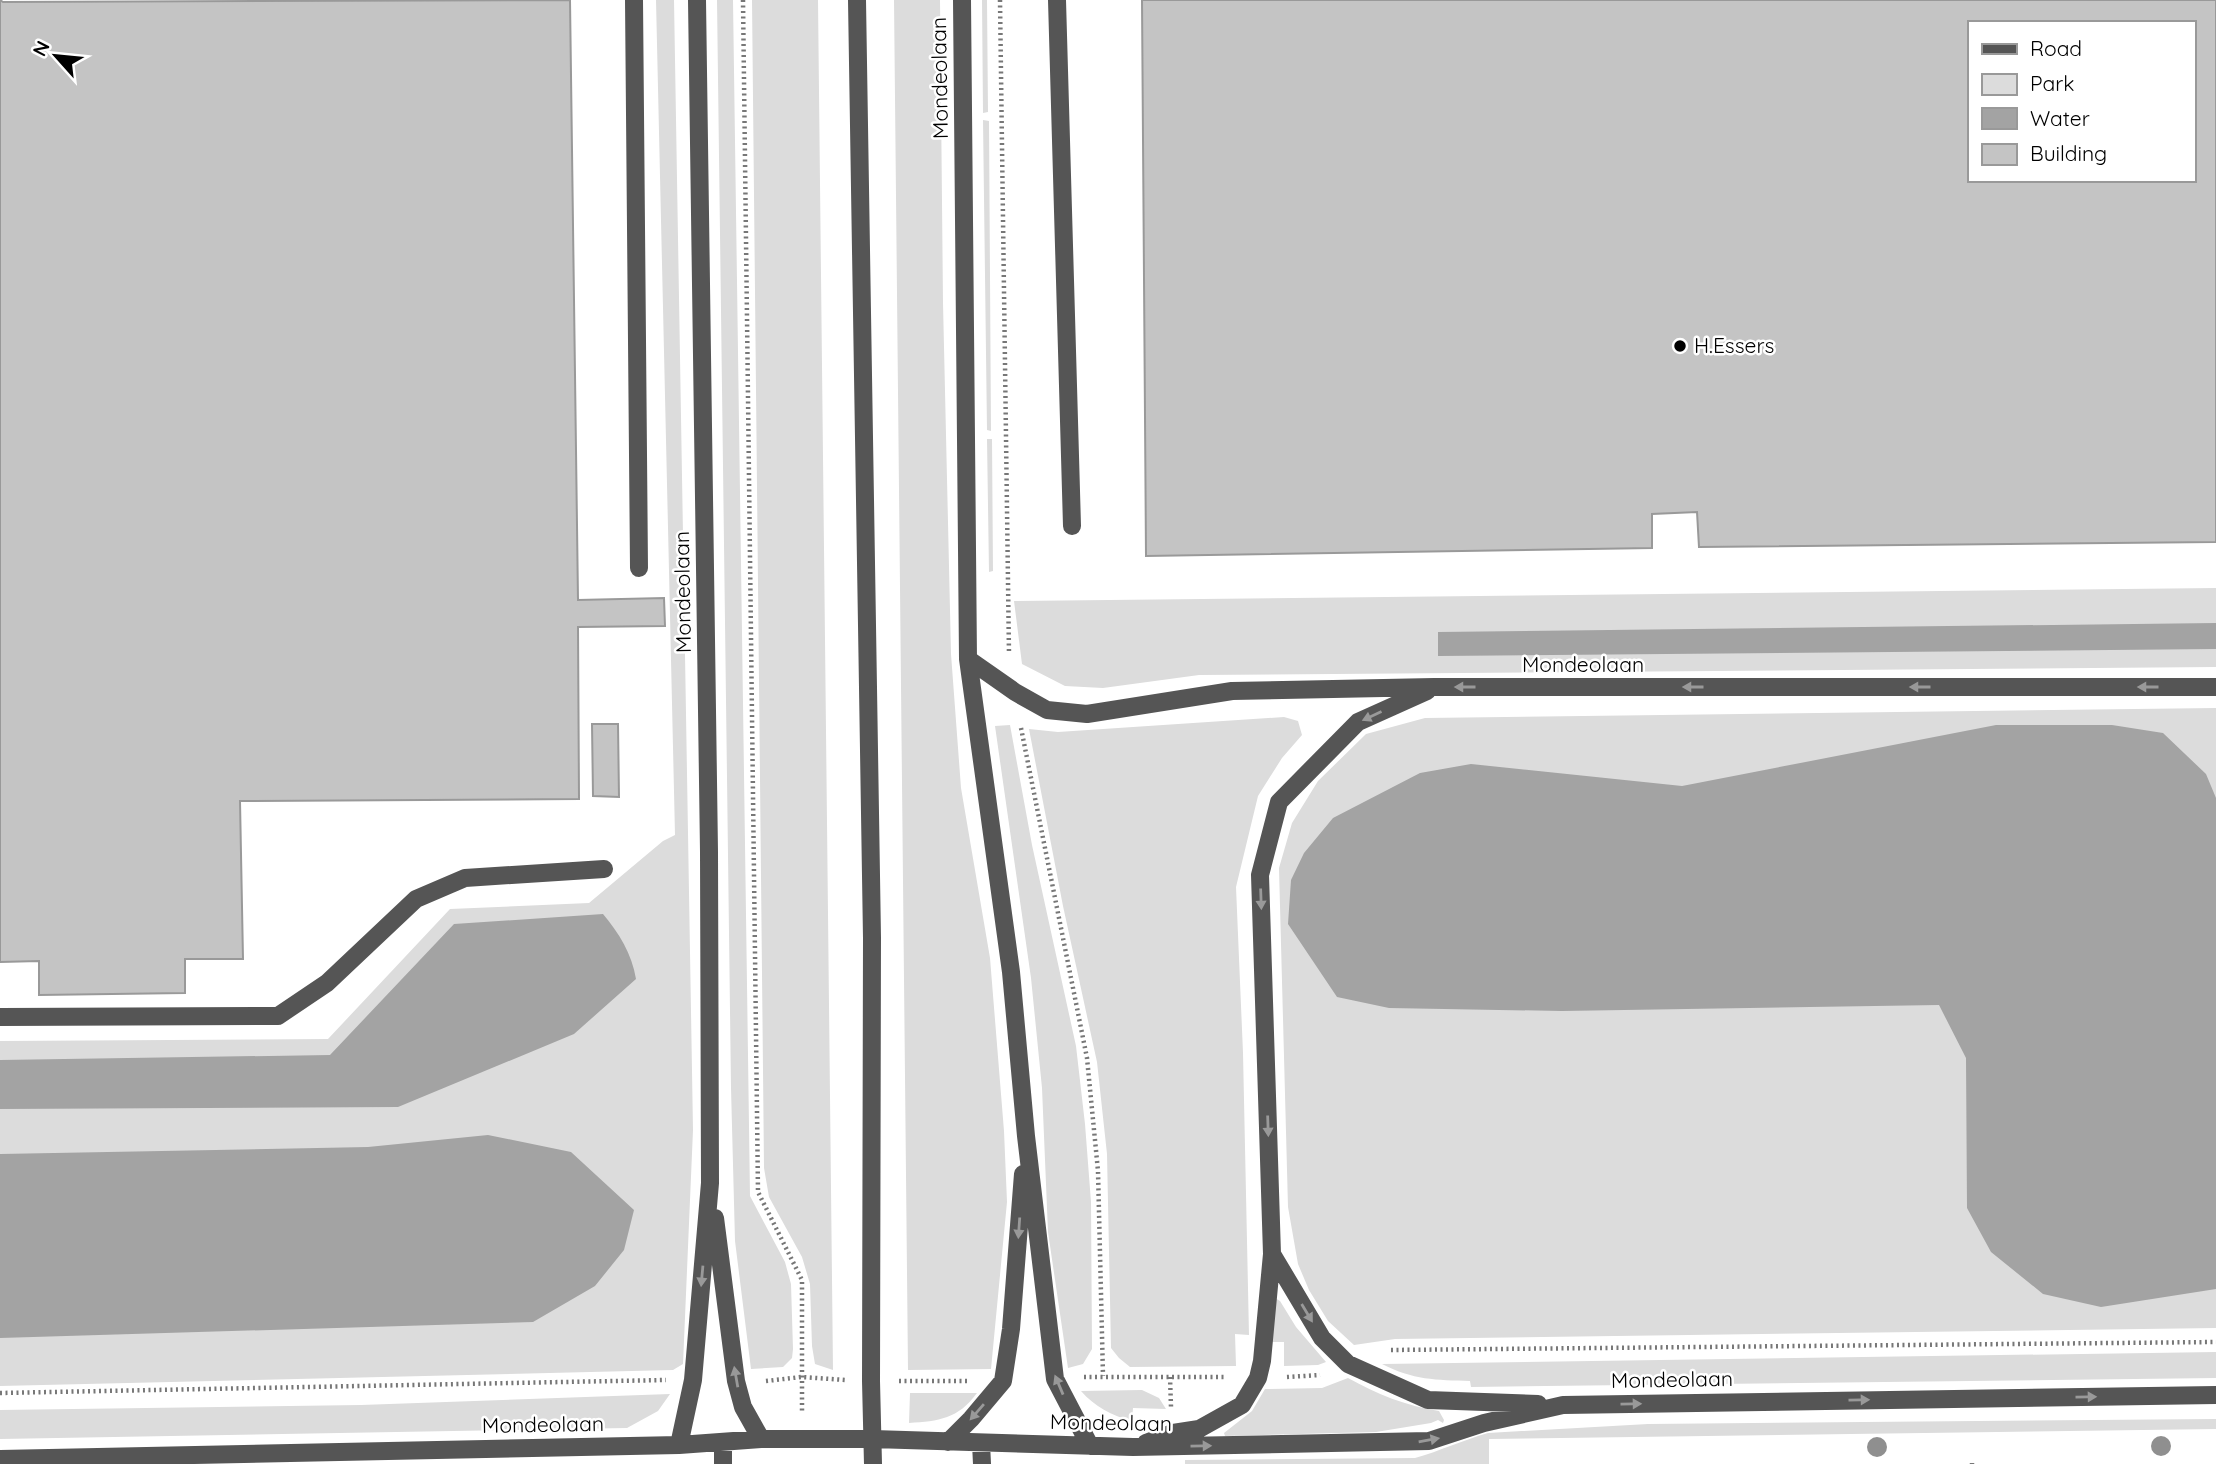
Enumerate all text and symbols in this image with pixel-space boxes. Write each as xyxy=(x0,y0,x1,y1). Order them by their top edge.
street label: Mondeolaan xyxy=(925,17,953,139)
north arrow xyxy=(21,21,91,91)
legend xyxy=(1968,21,2195,182)
text: Road xyxy=(2030,35,2082,61)
text: N xyxy=(27,37,55,60)
text: Park xyxy=(2030,70,2074,96)
text: Water xyxy=(2030,105,2090,131)
text: Building xyxy=(2030,140,2107,166)
place label: H.Essers xyxy=(1694,332,1774,358)
marker: H.Essers xyxy=(1672,338,1688,354)
street label: Mondeolaan xyxy=(668,531,696,653)
street label: Mondeolaan xyxy=(1522,651,1644,677)
one-way arrow xyxy=(1454,681,1476,693)
one-way arrow xyxy=(1682,681,1704,693)
one-way arrow xyxy=(1909,681,1931,693)
one-way arrow xyxy=(2137,681,2159,693)
one-way arrow xyxy=(1362,710,1382,722)
one-way arrow xyxy=(1255,888,1266,910)
one-way arrow xyxy=(1263,1116,1274,1138)
one-way arrow xyxy=(1013,1218,1024,1240)
one-way arrow xyxy=(696,1265,707,1287)
one-way arrow xyxy=(1301,1303,1313,1322)
street label: Mondeolaan xyxy=(1611,1365,1733,1393)
one-way arrow xyxy=(730,1366,741,1388)
one-way arrow xyxy=(1053,1375,1065,1395)
one-way arrow xyxy=(2076,1391,2098,1403)
one-way arrow xyxy=(1848,1395,1870,1406)
one-way arrow xyxy=(1621,1398,1643,1409)
one-way arrow xyxy=(970,1404,985,1421)
street label: Mondeolaan xyxy=(1050,1408,1172,1436)
street label: Mondeolaan xyxy=(482,1410,604,1438)
one-way arrow xyxy=(1418,1434,1440,1445)
one-way arrow xyxy=(1191,1440,1213,1452)

